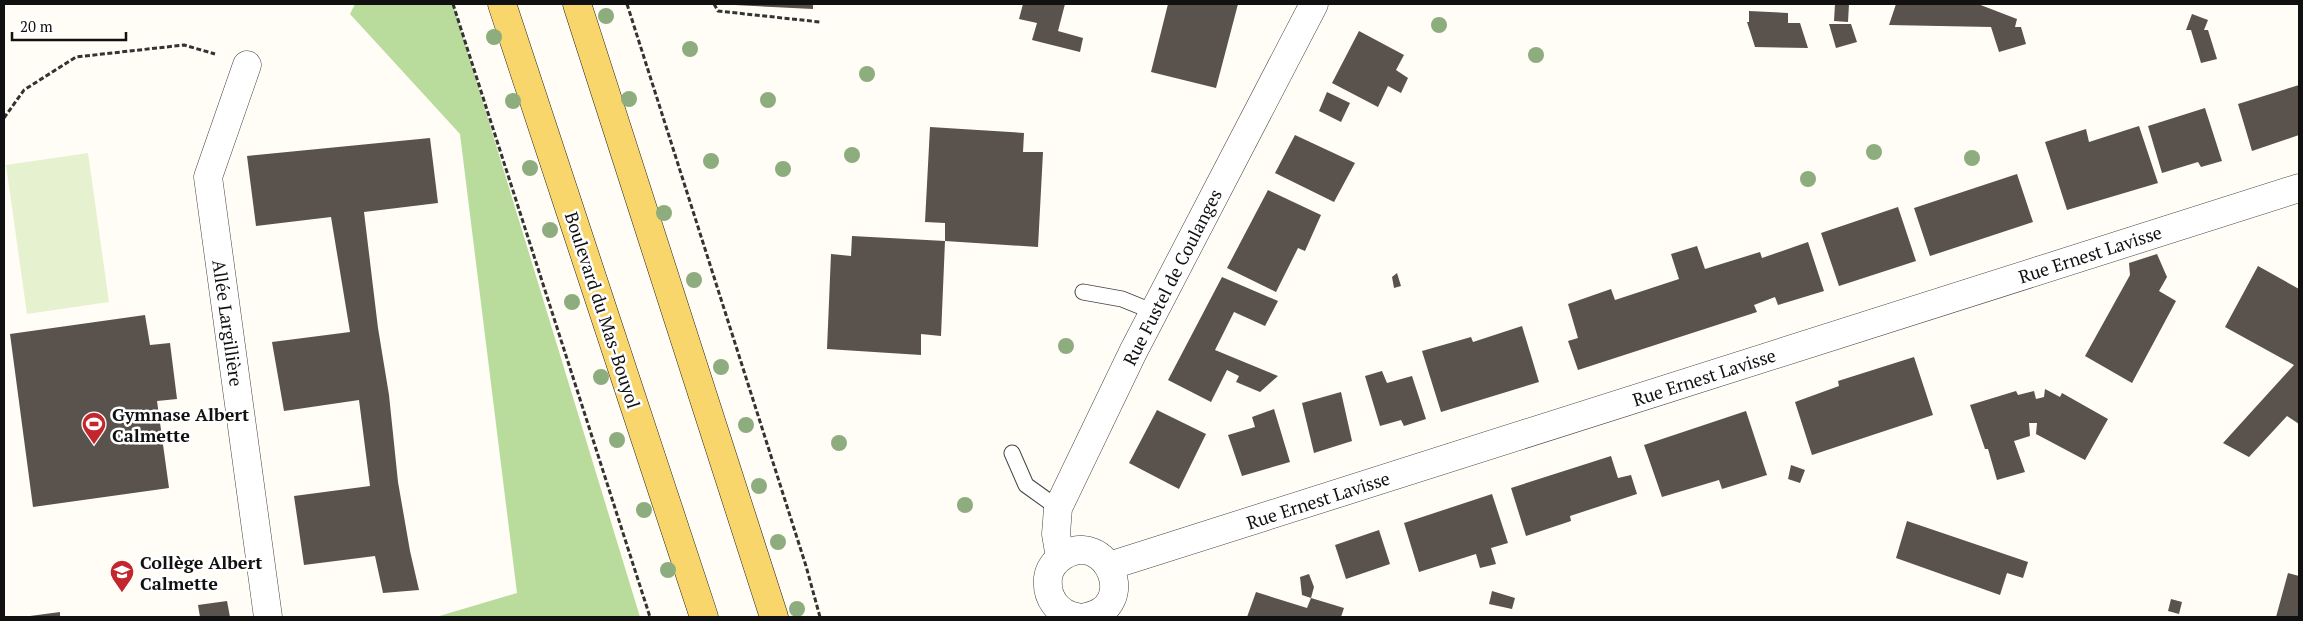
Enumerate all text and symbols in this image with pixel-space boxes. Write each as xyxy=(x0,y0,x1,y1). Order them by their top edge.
scale bar xyxy=(12,10,126,42)
text: 20 m xyxy=(20,16,53,36)
street label: Rue Fustel de Coulanges xyxy=(1117,185,1227,369)
street label: Boulevard du Mas-Bouyol xyxy=(560,209,646,411)
street label: Rue Ernest Lavisse xyxy=(2015,220,2165,288)
street label: Allée Largillière xyxy=(207,258,249,388)
street label: Rue Ernest Lavisse xyxy=(1629,343,1779,411)
place label: Gymnase Albert Calmette xyxy=(112,402,249,447)
sports icon: Gymnase Albert Calmette xyxy=(81,411,107,445)
street label: Rue Ernest Lavisse xyxy=(1243,466,1393,534)
place label: Collège Albert Calmette xyxy=(140,550,262,595)
school or university icon: Collège Albert Calmette xyxy=(109,559,135,593)

